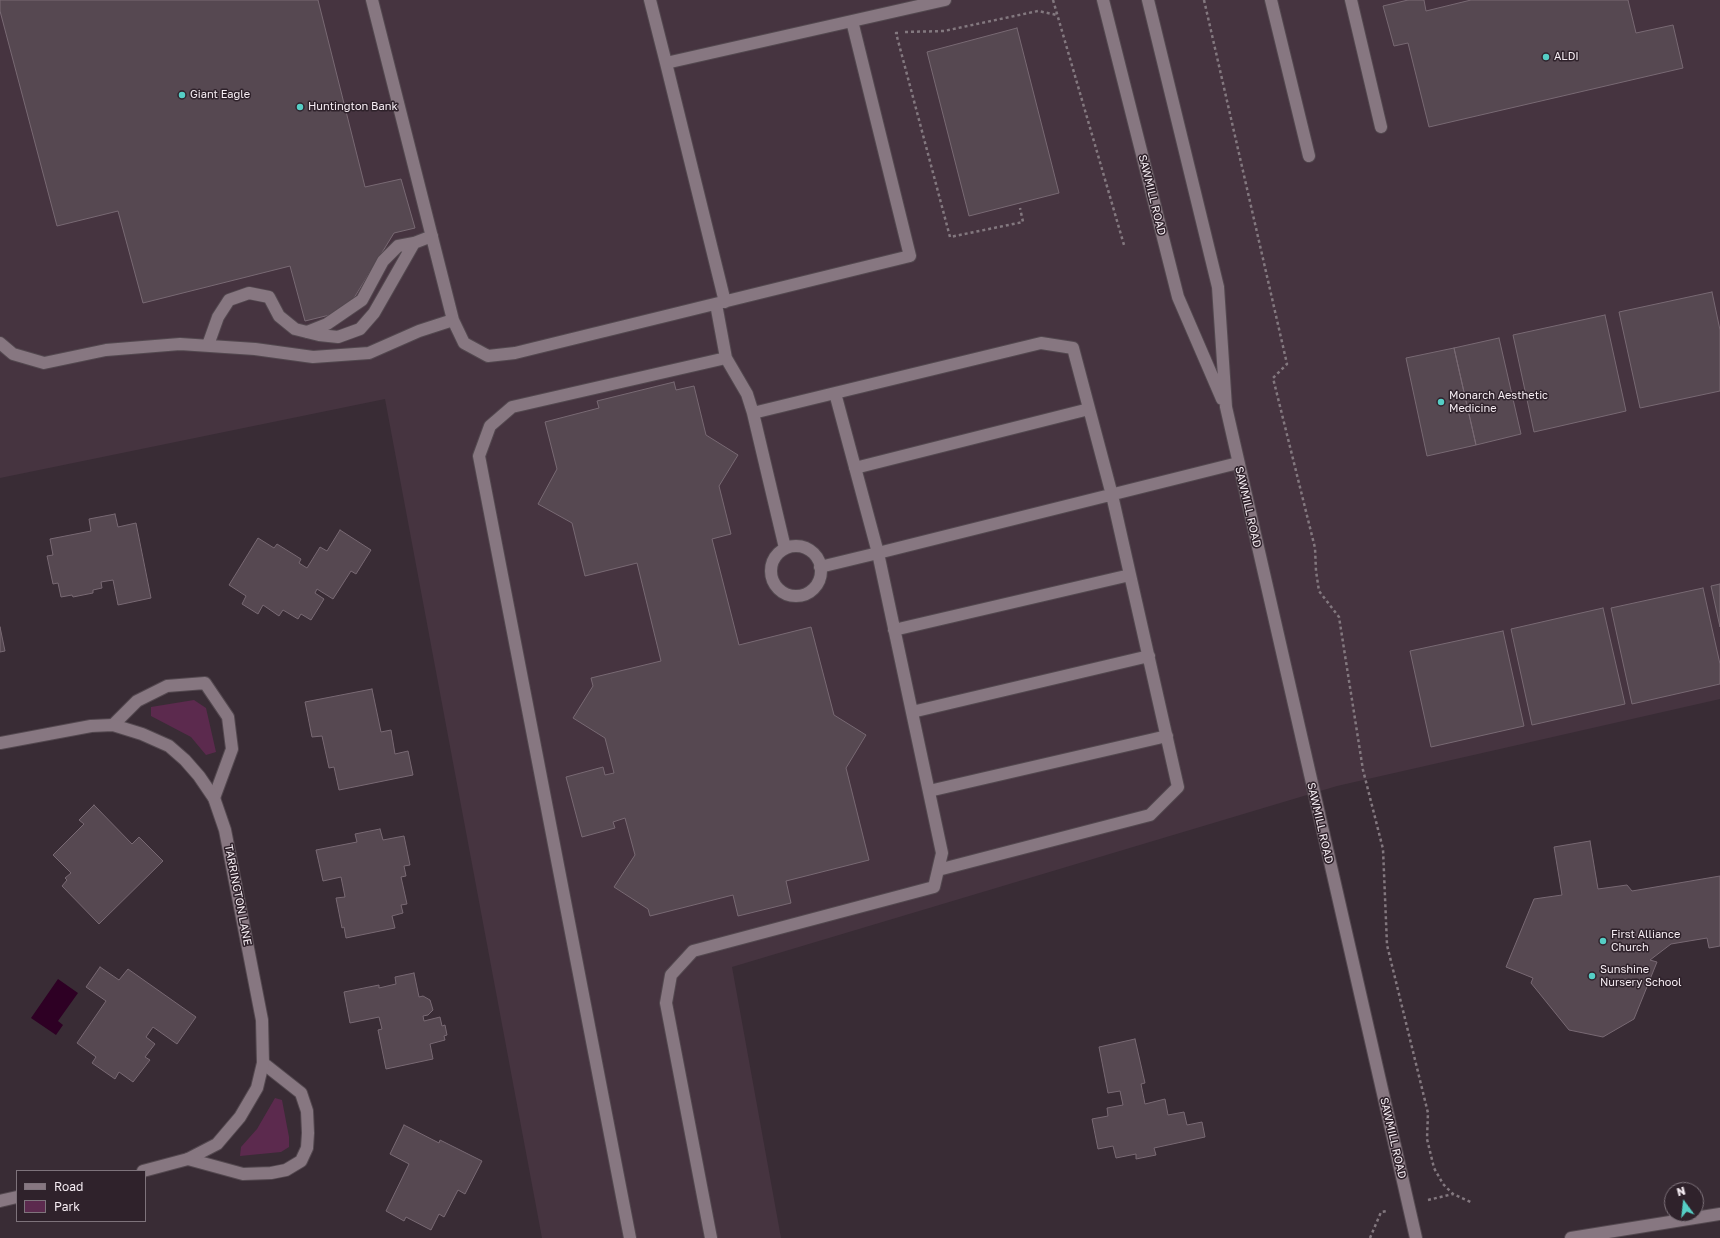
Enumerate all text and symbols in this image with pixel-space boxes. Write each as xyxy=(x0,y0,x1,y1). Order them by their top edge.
place label: ALDI xyxy=(1554,50,1579,64)
marker: ALDI xyxy=(1541,52,1551,62)
place label: Giant Eagle xyxy=(190,88,250,102)
marker: Giant Eagle xyxy=(177,90,187,100)
place label: Huntington Bank xyxy=(308,100,398,114)
marker: Huntington Bank xyxy=(295,102,305,112)
street label: SAWMILL ROAD xyxy=(1136,153,1168,237)
place label: Monarch Aesthetic Medicine xyxy=(1449,389,1548,415)
marker: Monarch Aesthetic Medicine xyxy=(1436,397,1446,407)
street label: SAWMILL ROAD xyxy=(1232,465,1264,549)
street label: SAWMILL ROAD xyxy=(1304,781,1336,865)
street label: TARRINGTON LANE xyxy=(222,843,254,947)
place label: First Alliance Church xyxy=(1611,928,1680,954)
marker: First Alliance Church xyxy=(1598,936,1608,946)
place label: Sunshine Nursery School xyxy=(1600,963,1682,989)
marker: Sunshine Nursery School xyxy=(1587,971,1597,981)
street label: SAWMILL ROAD xyxy=(1377,1096,1409,1180)
legend xyxy=(16,1170,146,1222)
text: Road xyxy=(54,1179,83,1194)
north arrow xyxy=(1664,1182,1704,1222)
text: N xyxy=(1675,1184,1687,1198)
text: Park xyxy=(54,1199,80,1214)

